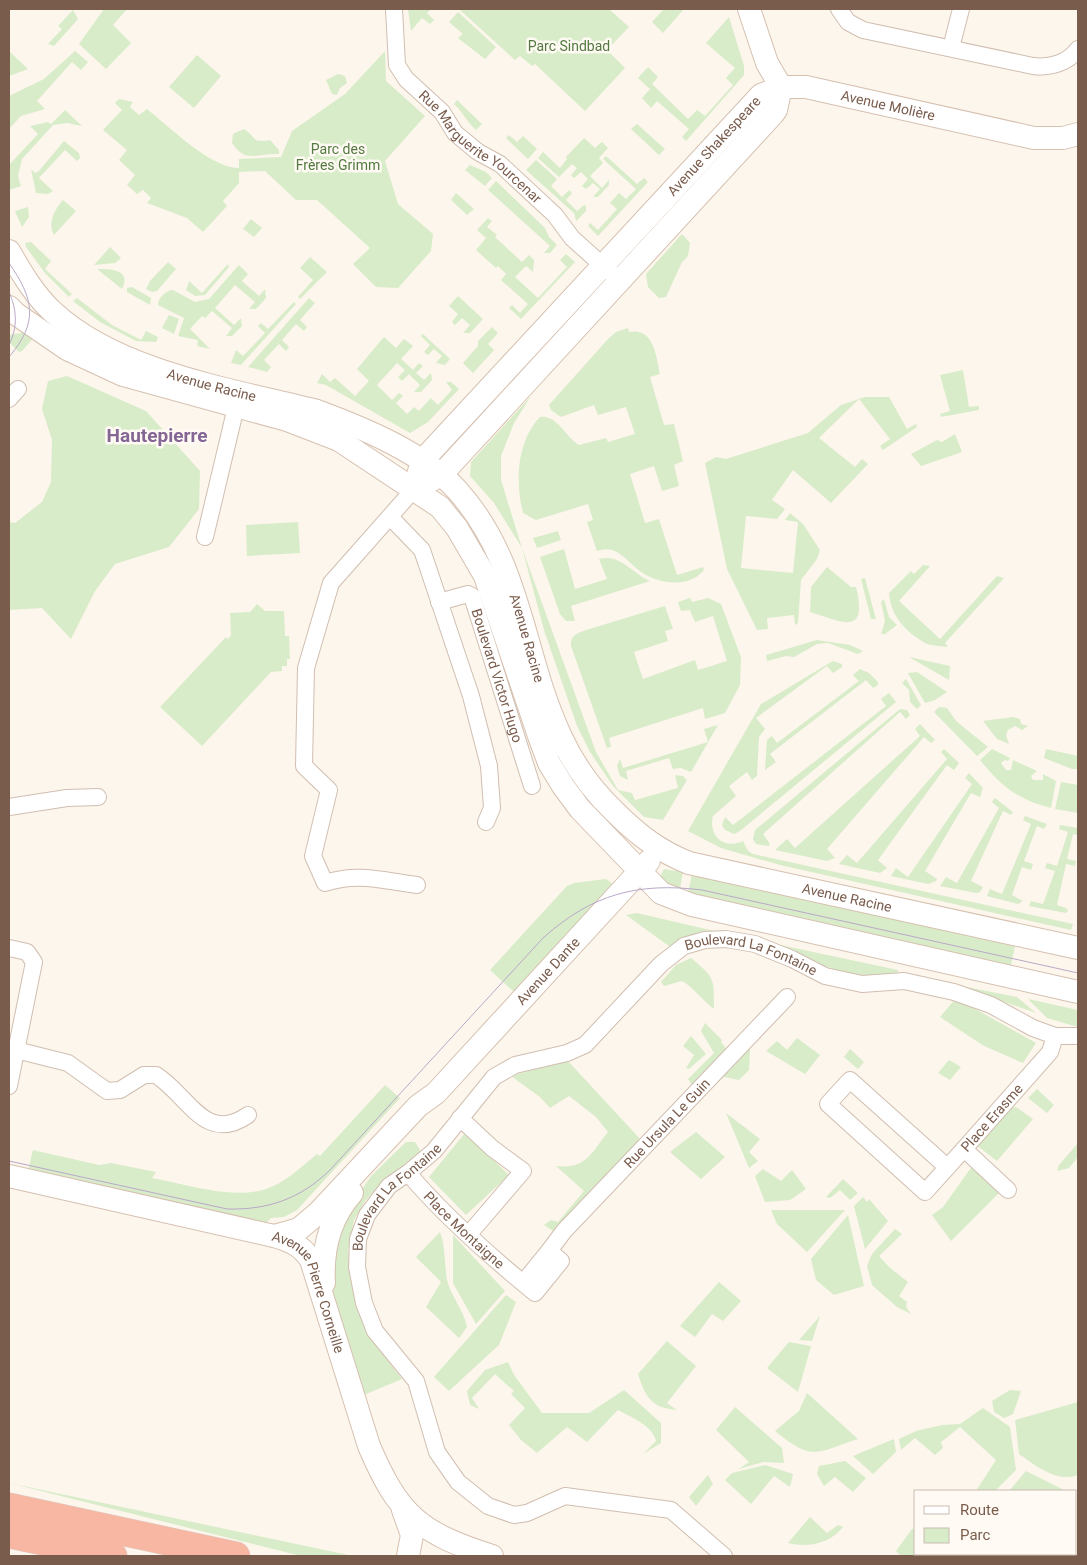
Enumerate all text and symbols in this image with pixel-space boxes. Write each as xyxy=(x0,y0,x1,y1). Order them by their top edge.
park label: Parc Sindbad xyxy=(528,38,610,54)
street label: Rue Marguerite Yourcenar xyxy=(416,87,545,207)
street label: Avenue Molière xyxy=(839,87,937,124)
street label: Avenue Shakespeare xyxy=(664,93,764,199)
park label: Parc des Frères Grimm xyxy=(296,141,380,173)
street label: Avenue Racine xyxy=(165,365,258,404)
district label: Hautepierre xyxy=(107,424,207,447)
street label: Avenue Racine xyxy=(506,592,548,684)
street label: Boulevard Victor Hugo xyxy=(469,607,526,744)
street label: Avenue Racine xyxy=(801,880,893,915)
street label: Boulevard La Fontaine xyxy=(683,931,820,979)
street label: Avenue Dante xyxy=(513,934,583,1008)
street label: Rue Ursula Le Guin xyxy=(620,1075,713,1171)
street label: Place Erasme xyxy=(958,1081,1026,1155)
street label: Boulevard La Fontaine xyxy=(349,1140,445,1251)
street label: Place Montaigne xyxy=(420,1188,508,1272)
street label: Avenue Pierre Corneille xyxy=(270,1228,348,1355)
legend xyxy=(914,1490,1077,1555)
text: Route xyxy=(960,1501,999,1519)
text: Parc xyxy=(960,1526,990,1544)

